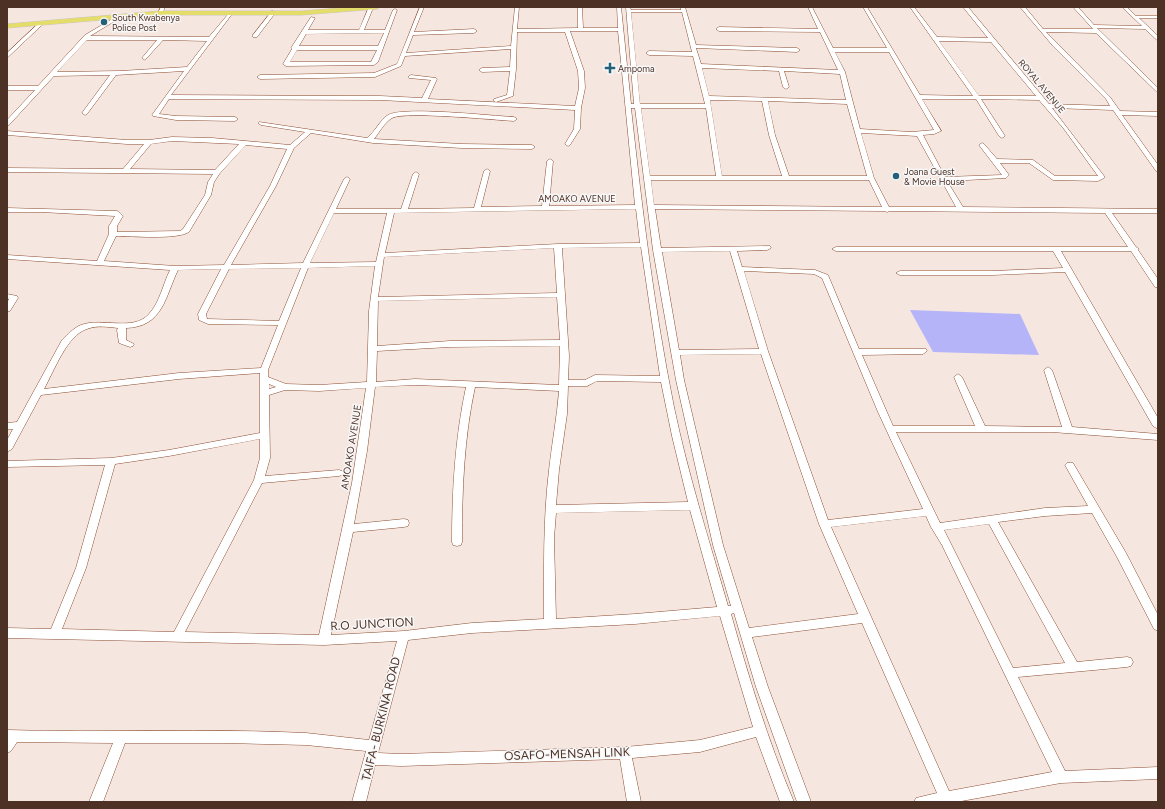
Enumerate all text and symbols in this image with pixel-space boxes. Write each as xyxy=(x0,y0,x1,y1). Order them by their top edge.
place label: South Kwabenya Police Post xyxy=(112,12,180,33)
marker: South Kwabenya Police Post xyxy=(99,17,109,27)
street label: ROYAL AVENUE xyxy=(1016,57,1068,115)
marker: Ampoma xyxy=(605,63,615,73)
place label: Ampoma xyxy=(618,63,655,74)
place label: Joana Guest & Movie House xyxy=(904,166,965,187)
marker: Joana Guest & Movie House xyxy=(891,171,901,181)
street label: AMOAKO AVENUE xyxy=(538,193,616,204)
street label: AMOAKO AVENUE xyxy=(338,403,364,490)
street label: R.O JUNCTION xyxy=(330,615,414,633)
street label: TAIFA- BURKINA ROAD xyxy=(359,656,403,782)
street label: OSAFO-MENSAH LINK xyxy=(504,745,631,763)

